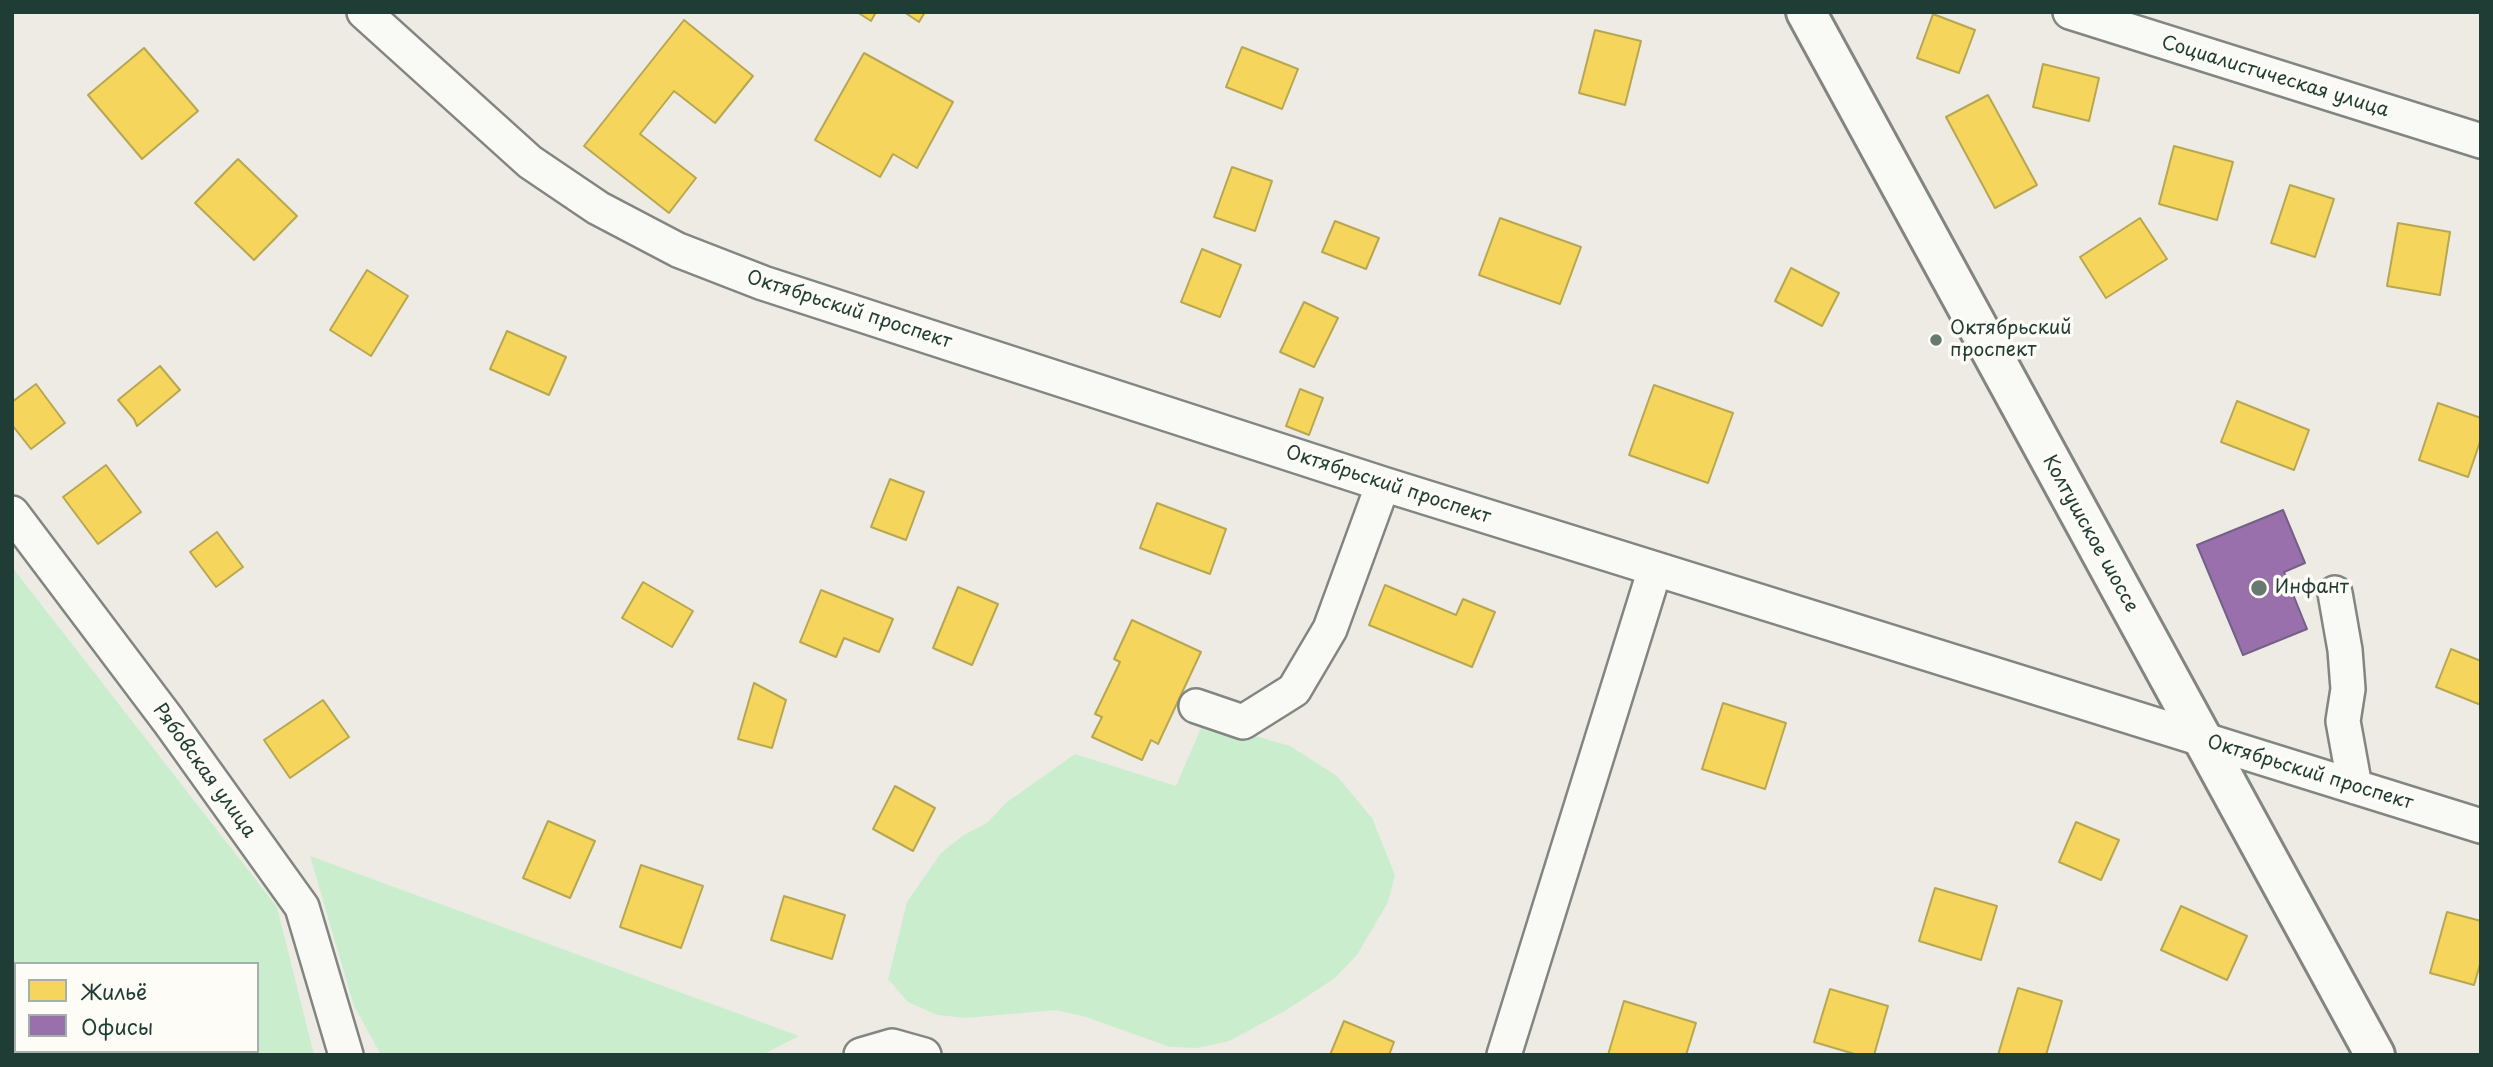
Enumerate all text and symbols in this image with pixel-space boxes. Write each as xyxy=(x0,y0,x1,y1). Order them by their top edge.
street label: Социалистическая улица xyxy=(2159,32,2391,122)
street label: Октябрьский проспект xyxy=(744,266,954,354)
place label: Октябрьский проспект xyxy=(1950,318,2071,362)
marker: Октябрьский проспект xyxy=(1928,332,1944,348)
street label: Октябрьский проспект xyxy=(1283,441,1493,529)
street label: Колтушское шоссе xyxy=(2037,451,2143,617)
place label: Инфант xyxy=(2275,577,2349,599)
marker: Инфант xyxy=(2249,578,2269,598)
street label: Рябовская улица xyxy=(148,699,260,843)
street label: Октябрьский проспект xyxy=(2204,731,2416,815)
legend xyxy=(14,962,259,1053)
text: Жильё xyxy=(81,975,147,1007)
text: Офисы xyxy=(81,1010,153,1042)

